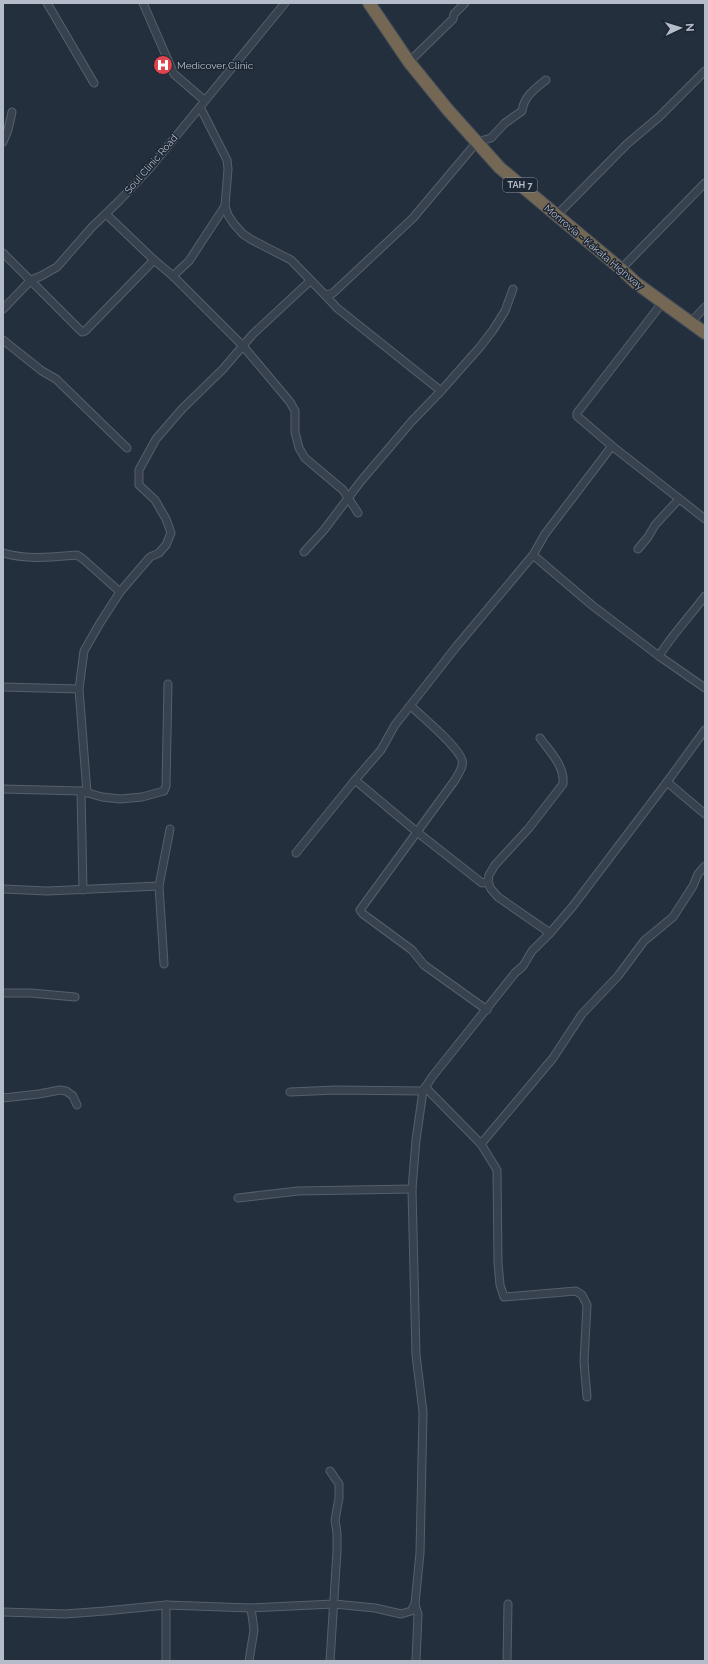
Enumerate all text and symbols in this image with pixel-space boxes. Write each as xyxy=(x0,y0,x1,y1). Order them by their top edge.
north arrow xyxy=(660,8,700,48)
text: N xyxy=(683,23,696,32)
hospital icon: Medicover Clinic xyxy=(152,54,174,76)
place label: Medicover Clinic xyxy=(177,60,254,71)
street label: Soul Clinic Road xyxy=(122,132,180,196)
road number: TAH 7 xyxy=(503,178,537,192)
street label: Monrovia - Kakata Highway xyxy=(542,202,646,292)

